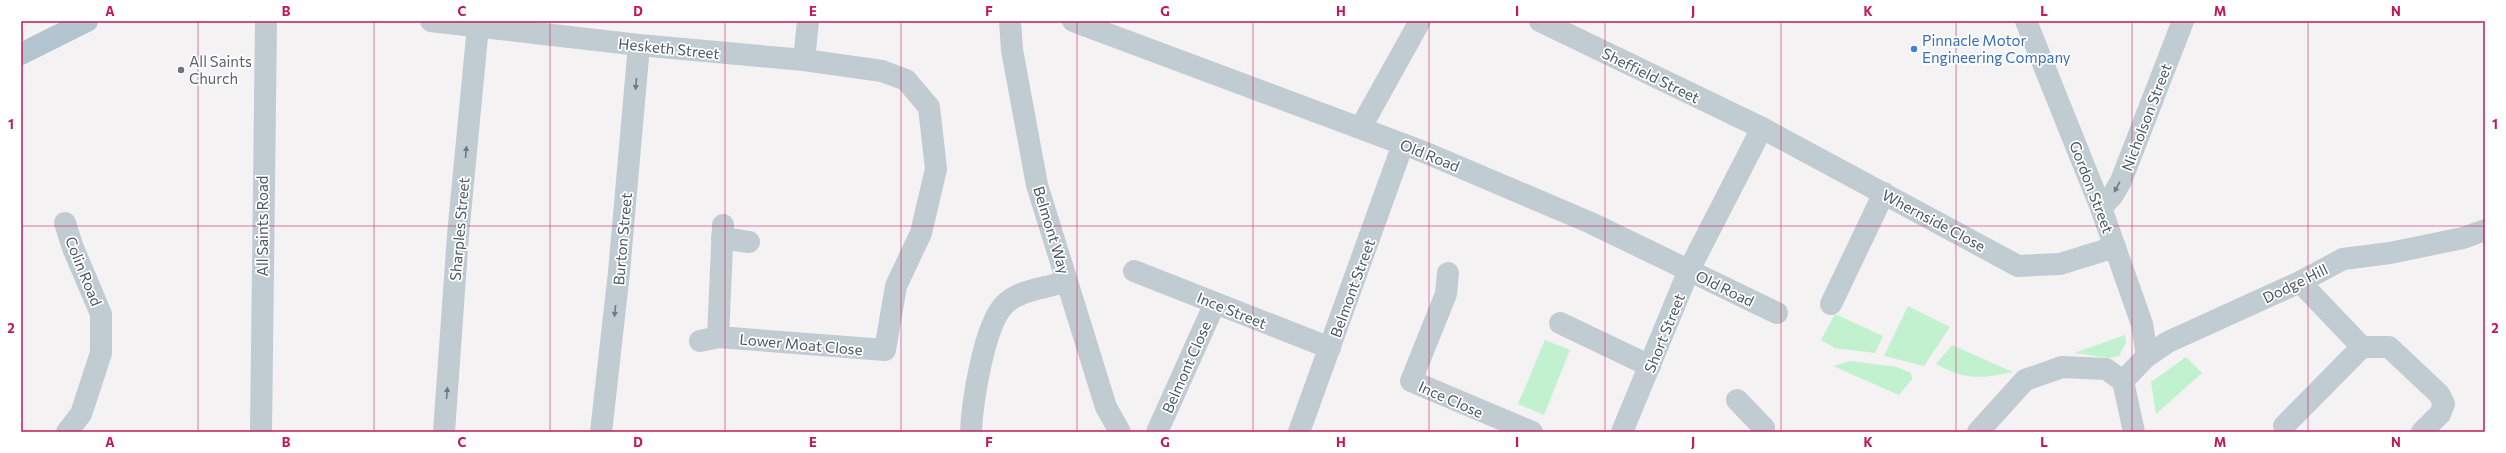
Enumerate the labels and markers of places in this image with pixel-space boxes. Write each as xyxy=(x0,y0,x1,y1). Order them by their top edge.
place label: Pinnacle Motor Engineering Company xyxy=(1922,31,2071,66)
marker: Pinnacle Motor Engineering Company xyxy=(1909,44,1919,54)
place label: All Saints Church xyxy=(189,52,252,87)
marker: All Saints Church xyxy=(176,65,186,75)

